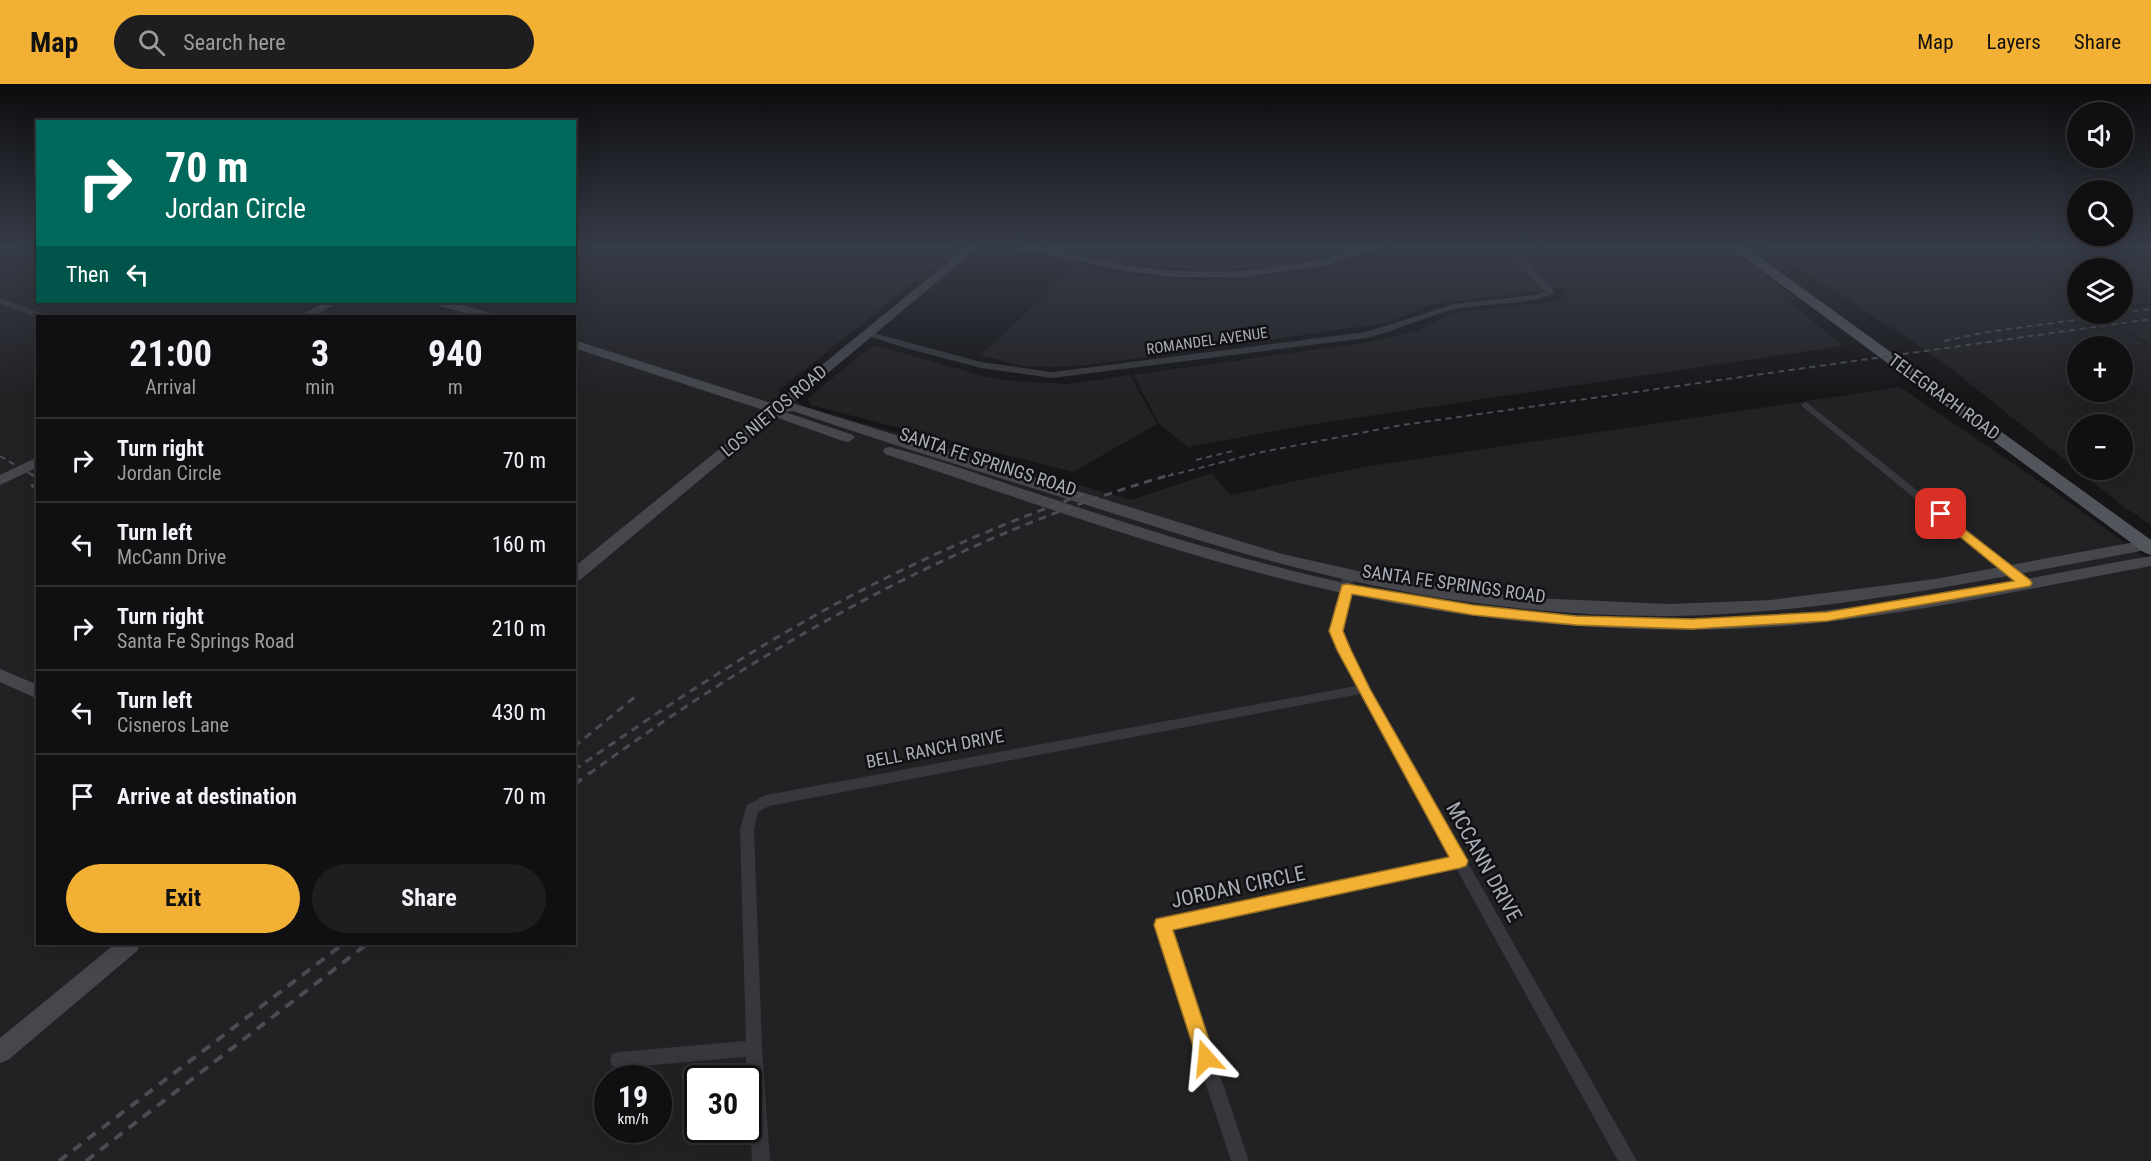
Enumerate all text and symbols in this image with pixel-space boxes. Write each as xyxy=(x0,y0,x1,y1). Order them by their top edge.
search box xyxy=(114,15,534,69)
text: Map xyxy=(30,26,78,59)
icon: search xyxy=(135,26,168,59)
text: Search here xyxy=(183,30,286,55)
text: Map xyxy=(1917,30,1954,54)
text: Layers xyxy=(1987,30,2041,54)
text: Share xyxy=(2074,30,2121,54)
map controls xyxy=(2067,102,2133,480)
button: sound xyxy=(2067,102,2133,168)
text: 70 m xyxy=(165,143,248,192)
icon: right xyxy=(66,144,144,222)
button: search xyxy=(2067,180,2133,246)
text: Jordan Circle xyxy=(165,193,306,225)
icon: left xyxy=(121,258,154,291)
button: layers xyxy=(2067,258,2133,324)
text: Then xyxy=(66,262,109,287)
street label: ROMANDEL AVENUE xyxy=(1145,324,1269,358)
text: 21:00 xyxy=(129,333,212,375)
text: 3 xyxy=(311,333,329,375)
text: 940 xyxy=(428,333,483,375)
button: + xyxy=(2067,336,2133,402)
street label: TELEGRAPH ROAD xyxy=(1885,349,2004,444)
street label: LOS NIETOS ROAD xyxy=(717,360,831,461)
text: Arrival xyxy=(145,375,196,399)
text: min xyxy=(305,375,335,399)
text: m xyxy=(448,375,463,399)
button: − xyxy=(2067,414,2133,480)
street label: SANTA FE SPRINGS ROAD xyxy=(897,423,1079,500)
text: Turn right xyxy=(117,436,204,461)
icon: right xyxy=(66,444,99,477)
text: 70 m xyxy=(503,448,546,473)
text: Jordan Circle xyxy=(117,461,221,485)
pin xyxy=(1915,488,1966,539)
icon: arrive xyxy=(1924,497,1957,530)
text: Turn left xyxy=(117,520,192,545)
icon: left xyxy=(66,528,99,561)
text: 160 m xyxy=(492,532,546,557)
text: McCann Drive xyxy=(117,545,226,569)
street label: SANTA FE SPRINGS ROAD xyxy=(1361,560,1547,607)
text: Turn right xyxy=(117,604,204,629)
icon: right xyxy=(66,612,99,645)
text: 210 m xyxy=(492,616,546,641)
text: Santa Fe Springs Road xyxy=(117,629,294,653)
text: Turn left xyxy=(117,688,192,713)
icon: left xyxy=(66,696,99,729)
text: 430 m xyxy=(492,700,546,725)
text: Cisneros Lane xyxy=(117,713,229,737)
street label: BELL RANCH DRIVE xyxy=(864,725,1006,772)
icon: arrive xyxy=(66,780,99,813)
text: Arrive at destination xyxy=(117,784,297,809)
text: 70 m xyxy=(503,784,546,809)
street label: MCCANN DRIVE xyxy=(1441,798,1527,926)
street label: JORDAN CIRCLE xyxy=(1169,861,1307,913)
button: Exit xyxy=(66,864,300,933)
button: Share xyxy=(312,864,546,933)
position arrow xyxy=(1174,1026,1238,1090)
speed limit sign: 30 xyxy=(684,1065,762,1143)
text: 19 xyxy=(618,1079,648,1114)
text: km/h xyxy=(618,1110,648,1128)

